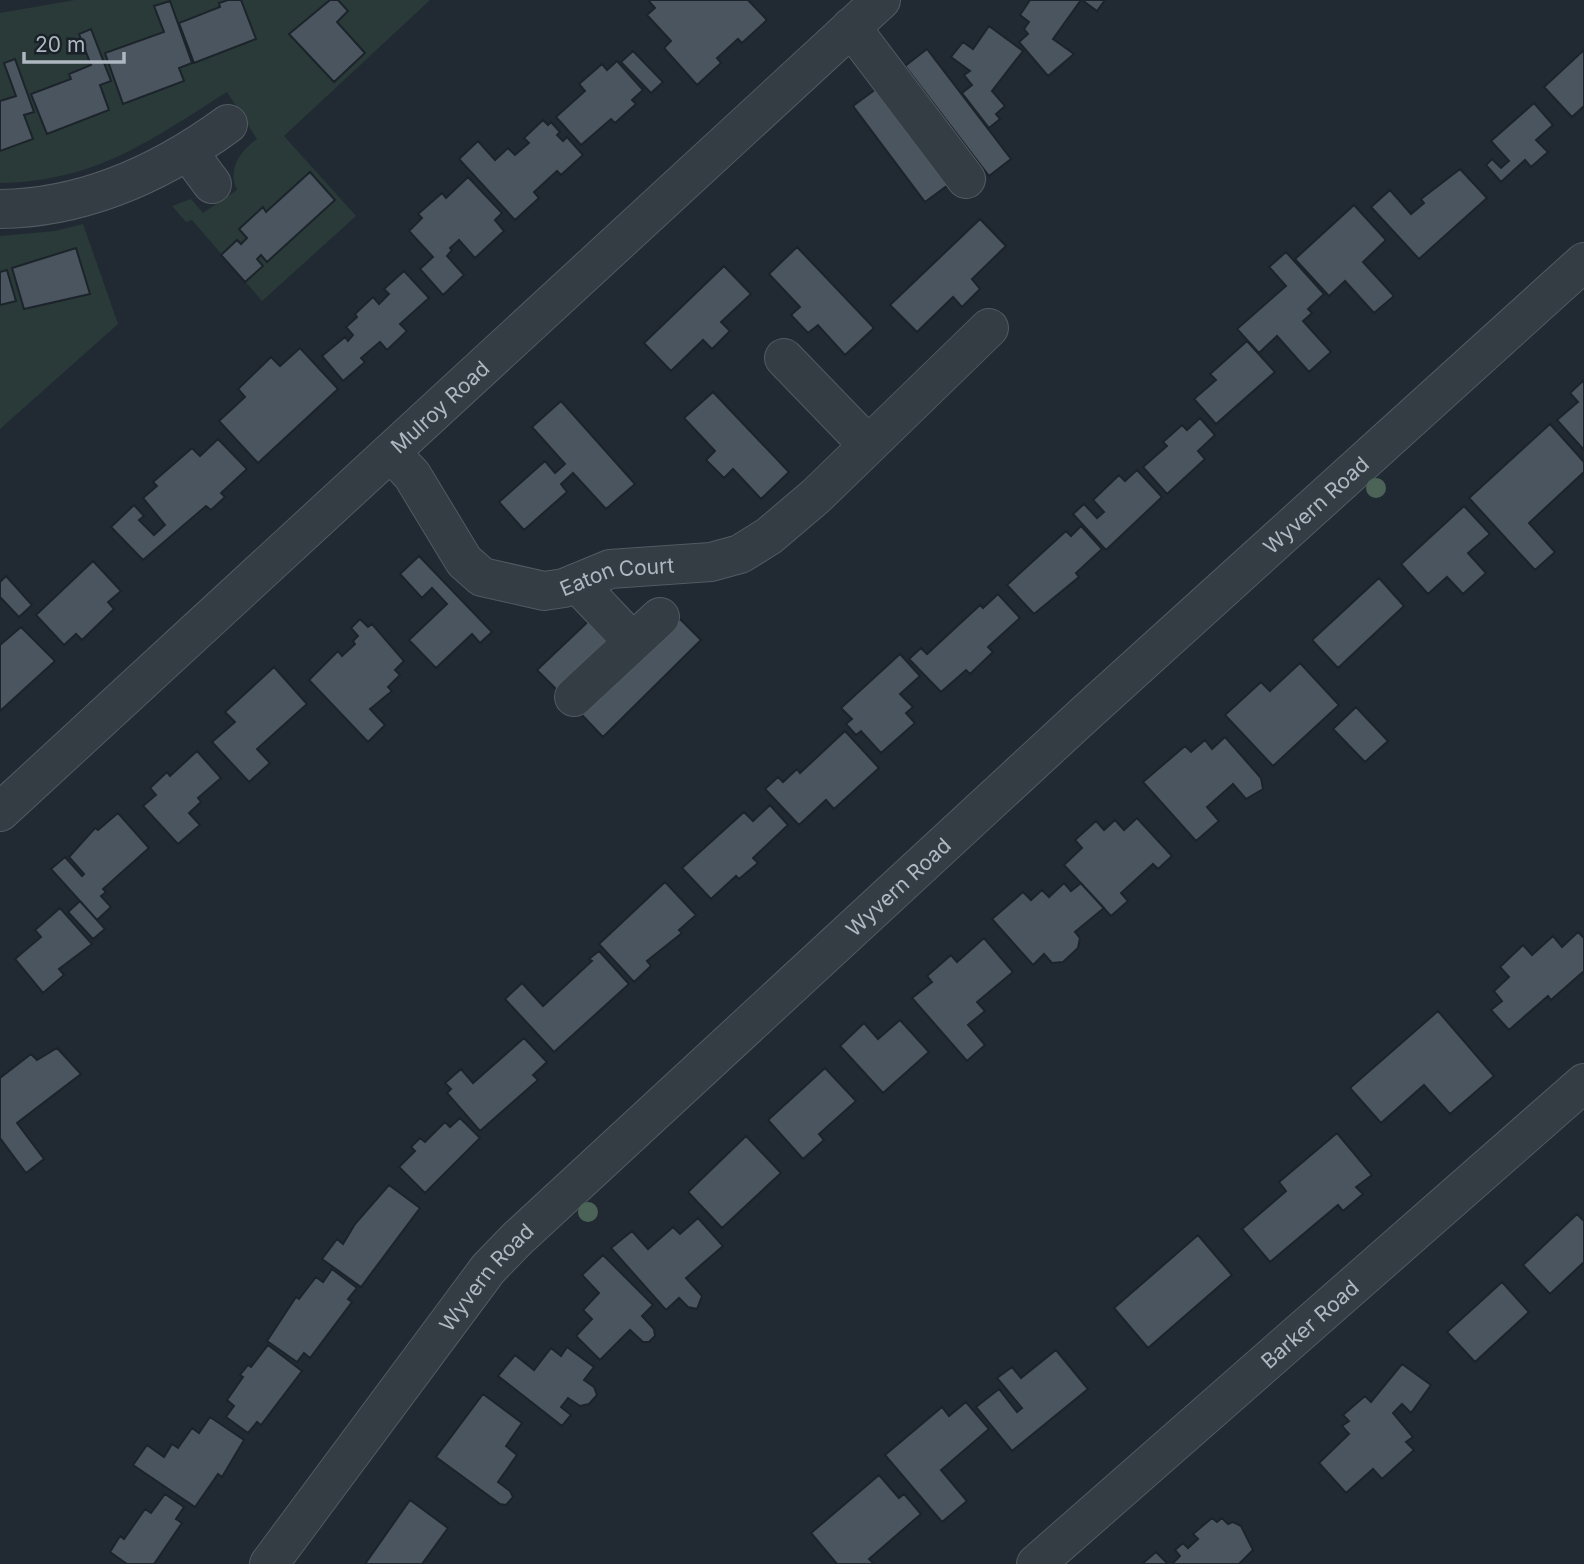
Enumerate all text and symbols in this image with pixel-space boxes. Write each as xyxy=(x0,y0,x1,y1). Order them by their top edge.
scale bar xyxy=(24,21,124,65)
text: 20 m xyxy=(35,32,85,57)
street label: Mulroy Road xyxy=(385,355,494,458)
street label: Wyvern Road xyxy=(1258,451,1374,559)
street label: Eaton Court xyxy=(556,552,675,601)
street label: Wyvern Road xyxy=(841,832,955,941)
street label: Wyvern Road xyxy=(434,1218,538,1336)
street label: Barker Road xyxy=(1256,1274,1363,1373)

